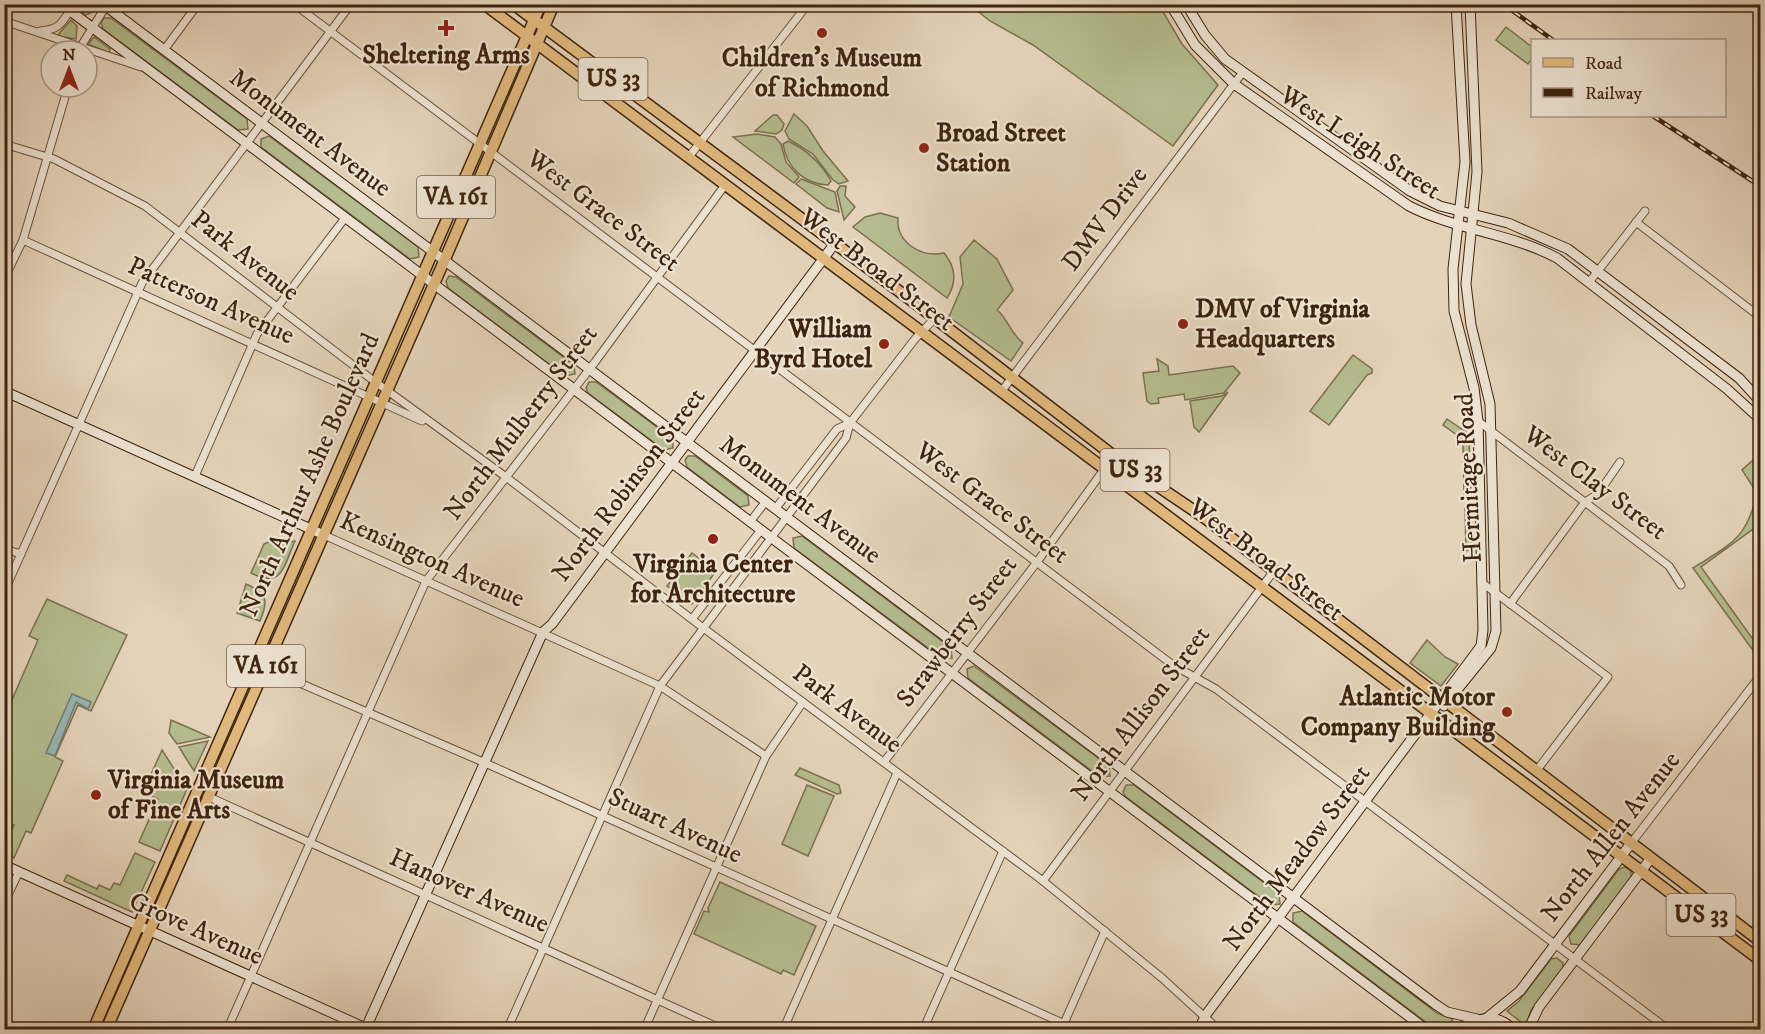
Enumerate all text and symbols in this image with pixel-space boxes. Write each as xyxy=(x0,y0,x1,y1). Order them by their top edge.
marker: Sheltering Arms xyxy=(437,19,455,37)
marker: Children's Museum of Richmond xyxy=(815,26,829,40)
north arrow xyxy=(39,39,99,99)
place label: Sheltering Arms xyxy=(362,39,530,72)
legend xyxy=(1531,39,1726,117)
place label: Children's Museum of Richmond xyxy=(722,42,923,105)
text: N xyxy=(62,45,76,65)
text: Road xyxy=(1585,53,1622,75)
road number: US 33 xyxy=(578,58,648,100)
street label: Monument Avenue xyxy=(222,61,398,205)
street label: West Leigh Street xyxy=(1272,78,1447,207)
text: Railway xyxy=(1585,83,1643,105)
place label: Broad Street Station xyxy=(936,117,1066,180)
marker: Broad Street Station xyxy=(917,141,931,155)
street label: West Grace Street xyxy=(519,142,686,280)
street label: DMV Drive xyxy=(1055,160,1155,278)
road number: VA 161 xyxy=(417,176,495,218)
street label: West Broad Street xyxy=(792,200,961,339)
street label: Park Avenue xyxy=(184,203,306,309)
street label: Patterson Avenue xyxy=(123,250,299,352)
place label: DMV of Virginia Headquarters xyxy=(1195,293,1371,356)
place label: William Byrd Hotel xyxy=(754,313,873,376)
marker: DMV of Virginia Headquarters xyxy=(1176,317,1190,331)
street label: North Mulberry Street xyxy=(437,319,605,527)
street label: North Arthur Ashe Boulevard xyxy=(233,328,387,622)
marker: William Byrd Hotel xyxy=(877,337,891,351)
street label: North Robinson Street xyxy=(545,381,713,589)
street label: Hermitage Road xyxy=(1448,392,1490,564)
street label: West Clay Street xyxy=(1516,418,1673,548)
street label: Monument Avenue xyxy=(712,428,888,572)
street label: West Grace Street xyxy=(908,434,1075,572)
road number: US 33 xyxy=(1100,449,1170,491)
street label: West Broad Street xyxy=(1181,490,1350,629)
street label: Kensington Avenue xyxy=(334,504,530,616)
marker: Virginia Center for Architecture xyxy=(706,532,720,546)
place label: Virginia Center for Architecture xyxy=(629,548,796,611)
street label: Strawberry Street xyxy=(889,550,1025,714)
street label: North Allison Street xyxy=(1064,620,1218,808)
road number: VA 161 xyxy=(227,645,305,687)
street label: Park Avenue xyxy=(786,657,908,761)
place label: Atlantic Motor Company Building xyxy=(1301,681,1496,744)
marker: Atlantic Motor Company Building xyxy=(1500,705,1514,719)
street label: North Allen Avenue xyxy=(1534,745,1688,929)
street label: North Meadow Street xyxy=(1216,758,1378,958)
place label: Virginia Museum of Fine Arts xyxy=(107,764,285,827)
street label: Stuart Avenue xyxy=(603,781,747,871)
marker: Virginia Museum of Fine Arts xyxy=(89,788,103,802)
street label: Hanover Avenue xyxy=(384,841,554,941)
street label: Grove Avenue xyxy=(124,885,268,973)
road number: US 33 xyxy=(1666,894,1736,936)

